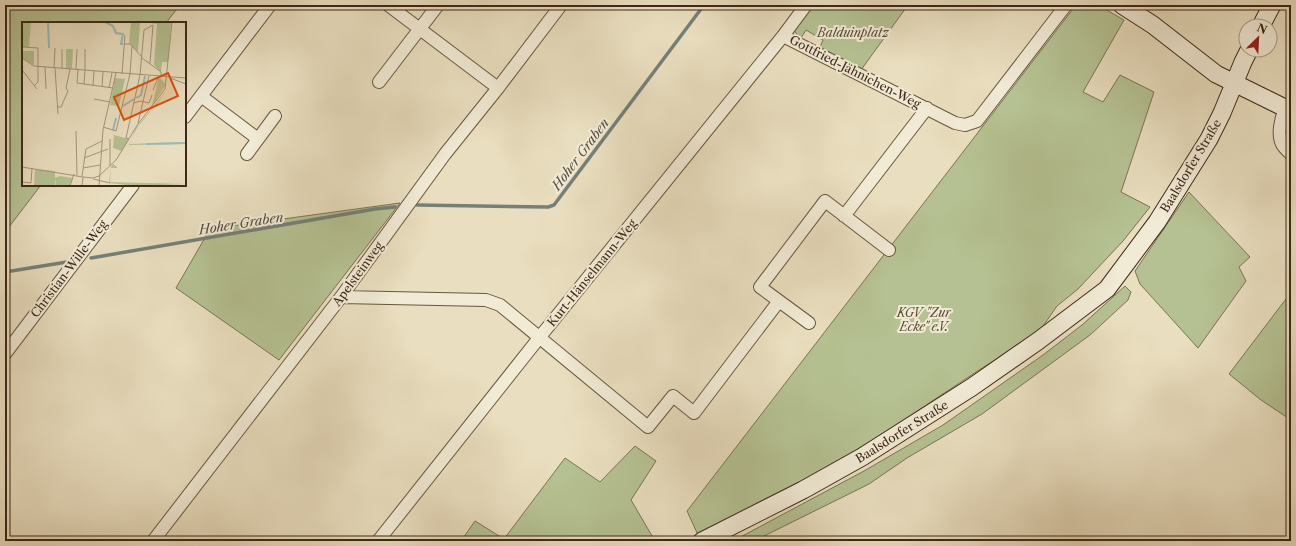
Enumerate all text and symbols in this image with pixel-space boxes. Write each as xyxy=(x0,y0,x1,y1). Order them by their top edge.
north arrow xyxy=(1238,18,1278,58)
text: N xyxy=(1255,21,1270,37)
inset map xyxy=(22,22,186,186)
park label: Balduinplatz xyxy=(816,25,889,40)
street label: Gottfried-Jähnichen-Weg xyxy=(787,32,924,112)
water label: Hoher Graben xyxy=(547,115,612,194)
street label: Baalsdorfer Straße xyxy=(1157,116,1225,215)
water label: Hoher Graben xyxy=(197,208,285,238)
street label: Kurt-Hänselmann-Weg xyxy=(544,216,640,329)
street label: Christian-Wille-Weg xyxy=(27,217,110,320)
street label: Apelsteinweg xyxy=(329,238,386,310)
park label: KGV "Zur Ecke" e.V. xyxy=(896,305,952,334)
street label: Baalsdorfer Straße xyxy=(853,397,951,466)

